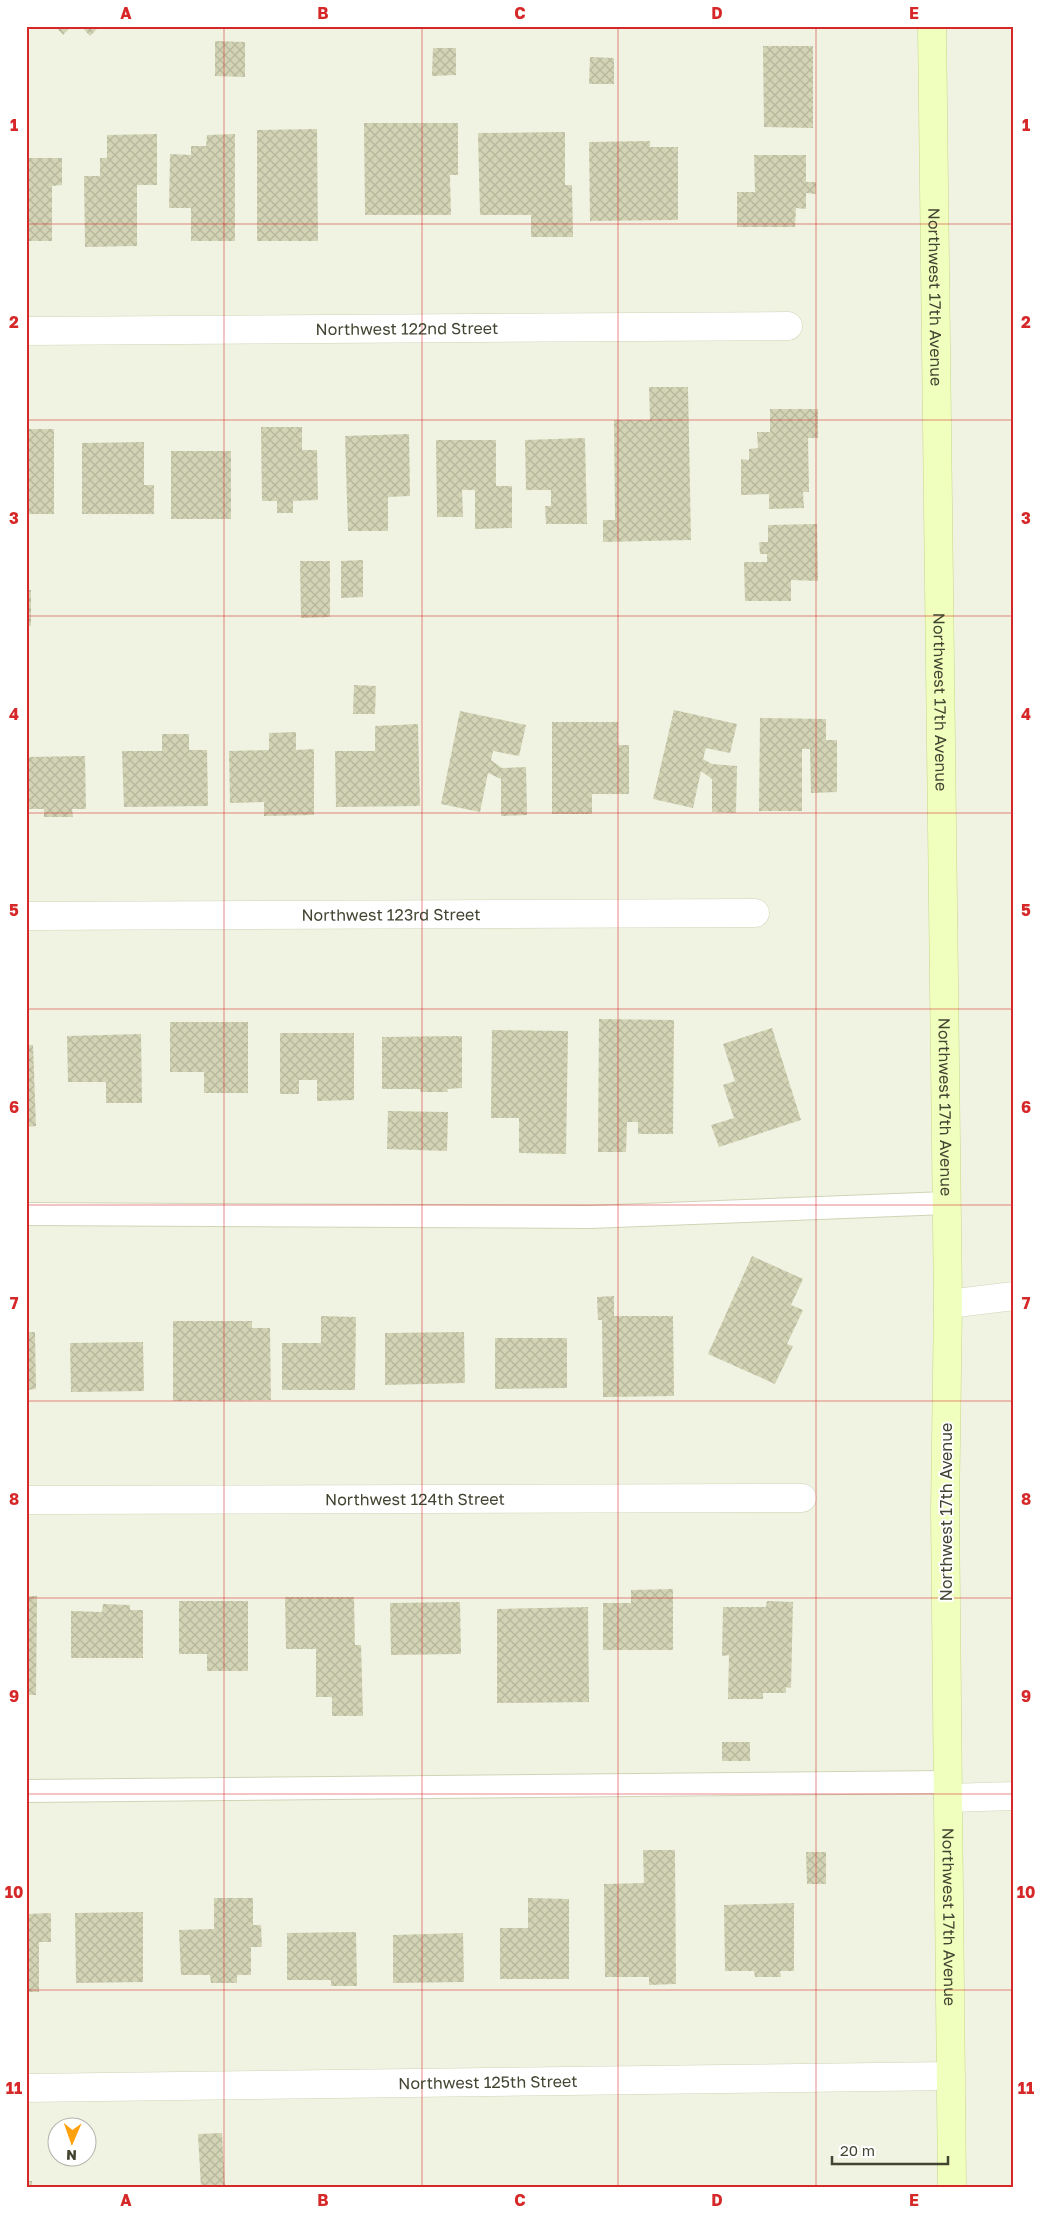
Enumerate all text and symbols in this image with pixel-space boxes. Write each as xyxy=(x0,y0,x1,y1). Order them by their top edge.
text: A xyxy=(120,3,132,23)
text: B xyxy=(317,3,329,23)
text: C xyxy=(514,3,526,23)
text: D xyxy=(711,3,723,23)
text: E xyxy=(909,3,919,23)
text: 1 xyxy=(10,115,18,135)
text: 1 xyxy=(1022,115,1030,135)
street label: Northwest 17th Avenue xyxy=(924,208,947,386)
text: 2 xyxy=(9,312,19,332)
text: 2 xyxy=(1021,312,1031,332)
street label: Northwest 122nd Street xyxy=(315,318,498,339)
text: 3 xyxy=(9,508,19,528)
text: 3 xyxy=(1021,508,1031,528)
street label: Northwest 17th Avenue xyxy=(929,613,952,791)
text: 4 xyxy=(9,704,19,724)
text: 4 xyxy=(1021,704,1031,724)
text: 5 xyxy=(9,900,19,920)
text: 5 xyxy=(1021,900,1031,920)
street label: Northwest 123rd Street xyxy=(301,904,481,925)
street label: Northwest 17th Avenue xyxy=(934,1018,957,1196)
text: 6 xyxy=(9,1097,19,1117)
text: 6 xyxy=(1021,1097,1031,1117)
text: 7 xyxy=(10,1293,19,1313)
text: 7 xyxy=(1022,1293,1031,1313)
street label: Northwest 17th Avenue xyxy=(936,1423,956,1601)
text: 8 xyxy=(9,1489,19,1509)
street label: Northwest 124th Street xyxy=(325,1489,505,1509)
text: 8 xyxy=(1021,1489,1031,1509)
text: 9 xyxy=(9,1686,19,1706)
text: 9 xyxy=(1021,1686,1031,1706)
street label: Northwest 17th Avenue xyxy=(938,1828,960,2006)
text: 10 xyxy=(5,1882,23,1902)
text: 10 xyxy=(1017,1882,1035,1902)
street label: Northwest 125th Street xyxy=(398,2071,578,2093)
text: 11 xyxy=(6,2078,22,2098)
text: 11 xyxy=(1018,2078,1034,2098)
north arrow xyxy=(48,2116,98,2166)
scale bar xyxy=(832,2134,949,2166)
text: 20 m xyxy=(840,2141,875,2159)
text: N xyxy=(66,2147,77,2164)
text: A xyxy=(120,2190,132,2210)
text: B xyxy=(317,2190,329,2210)
text: C xyxy=(514,2190,526,2210)
text: D xyxy=(711,2190,723,2210)
text: E xyxy=(909,2190,919,2210)

